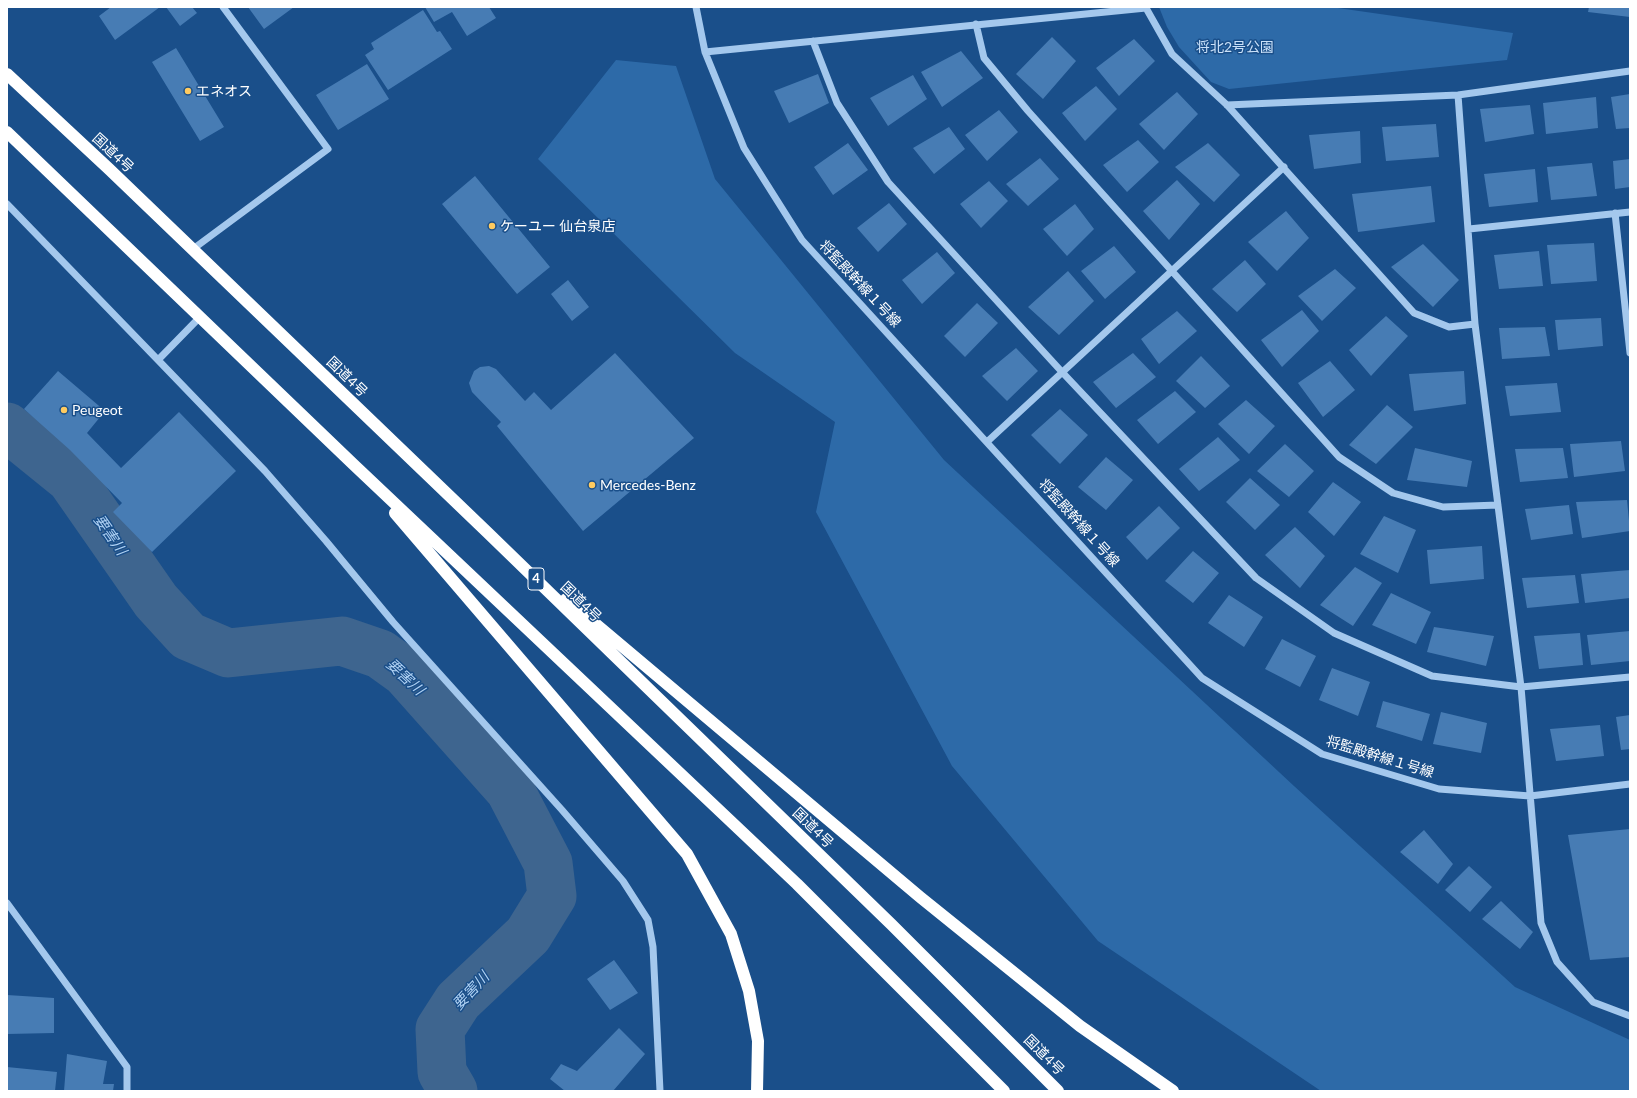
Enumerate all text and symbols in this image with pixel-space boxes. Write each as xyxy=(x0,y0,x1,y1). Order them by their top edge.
park label: 将北2号公園 xyxy=(1196,39,1274,55)
place label: エネオス xyxy=(196,83,252,99)
marker: エネオス xyxy=(183,86,193,96)
street label: 国道4号 xyxy=(89,130,137,176)
place label: ケーユー 仙台泉店 xyxy=(500,218,616,234)
marker: ケーユー 仙台泉店 xyxy=(487,221,497,231)
street label: 将監殿幹線１号線 xyxy=(816,237,904,331)
street label: 国道4号 xyxy=(323,354,371,400)
place label: Peugeot xyxy=(72,402,123,418)
marker: Peugeot xyxy=(59,405,69,415)
street label: 将監殿幹線１号線 xyxy=(1035,476,1123,570)
place label: Mercedes-Benz xyxy=(600,477,696,493)
marker: Mercedes-Benz xyxy=(587,480,597,490)
water label: 要害川 xyxy=(90,511,130,559)
road number: 4 xyxy=(528,568,544,590)
street label: 国道4号 xyxy=(557,579,605,625)
water label: 要害川 xyxy=(382,655,428,699)
street label: 将監殿幹線１号線 xyxy=(1324,733,1436,781)
street label: 国道4号 xyxy=(789,805,837,851)
water label: 要害川 xyxy=(449,968,493,1014)
street label: 国道4号 xyxy=(1020,1031,1068,1079)

